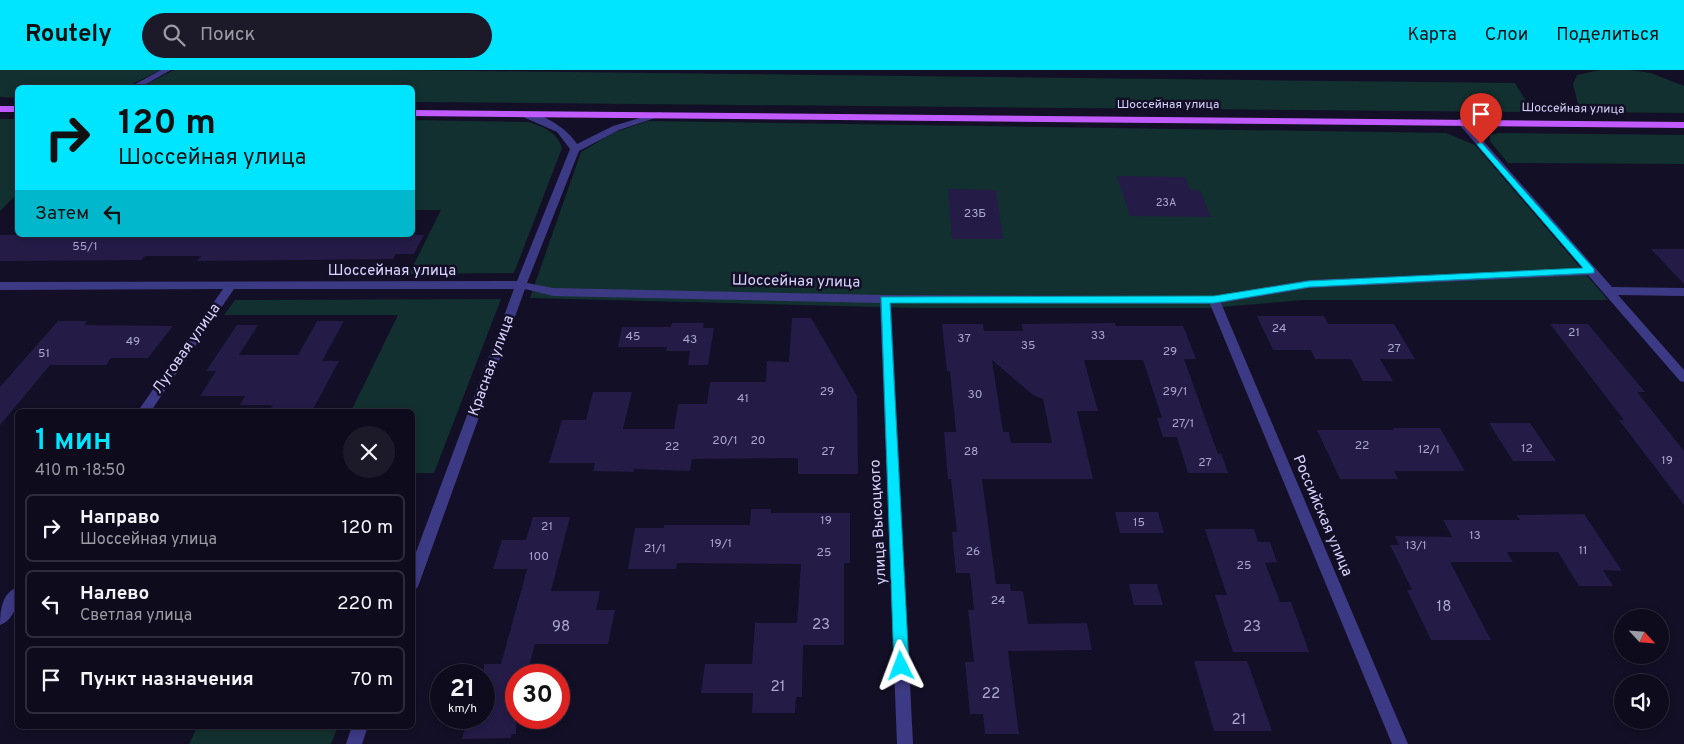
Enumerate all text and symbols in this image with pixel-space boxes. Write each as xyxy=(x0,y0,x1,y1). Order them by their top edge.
search box xyxy=(142,13,492,58)
text: Routely xyxy=(25,20,112,50)
icon: search xyxy=(160,21,188,49)
text: Поиск xyxy=(200,23,255,47)
text: Карта xyxy=(1407,24,1457,47)
text: Слои xyxy=(1485,24,1528,47)
text: Поделиться xyxy=(1556,24,1659,47)
pin xyxy=(1460,93,1502,144)
street label: Шоссейная улица xyxy=(1117,97,1219,113)
icon: arrive xyxy=(1467,100,1495,128)
street label: Шоссейная улица xyxy=(1522,100,1624,118)
text: 120 m xyxy=(118,102,216,146)
icon: right xyxy=(35,105,100,170)
text: Шоссейная улица xyxy=(118,145,306,172)
house number: 23А xyxy=(1156,196,1176,210)
icon: left xyxy=(99,200,127,228)
text: Затем xyxy=(35,202,89,226)
house number: 23Б xyxy=(964,206,986,222)
house number: 55/1 xyxy=(72,239,98,255)
street label: Шоссейная улица xyxy=(328,262,456,281)
street label: Шоссейная улица xyxy=(732,271,860,293)
street label: Луговая улица xyxy=(149,300,225,398)
street label: Красная улица xyxy=(465,313,519,419)
house number: 24 xyxy=(1272,321,1286,337)
house number: 21 xyxy=(1568,325,1580,341)
house number: 33 xyxy=(1091,328,1105,344)
house number: 45 xyxy=(626,329,640,345)
house number: 37 xyxy=(957,331,971,347)
house number: 43 xyxy=(683,332,697,348)
house number: 49 xyxy=(126,334,140,350)
house number: 35 xyxy=(1021,338,1035,354)
house number: 27 xyxy=(1387,341,1401,357)
house number: 29 xyxy=(1163,344,1177,360)
house number: 51 xyxy=(38,346,50,362)
house number: 29 xyxy=(820,384,834,400)
house number: 29/1 xyxy=(1163,384,1187,400)
house number: 30 xyxy=(968,387,982,403)
house number: 41 xyxy=(737,391,749,407)
house number: 27/1 xyxy=(1172,416,1194,432)
text: 1 мин xyxy=(35,423,112,460)
button: close xyxy=(343,426,395,478)
house number: 20/1 xyxy=(712,433,738,449)
house number: 20 xyxy=(750,433,766,449)
house number: 22 xyxy=(1355,438,1369,454)
house number: 22 xyxy=(665,439,679,455)
house number: 12 xyxy=(1521,441,1533,457)
house number: 12/1 xyxy=(1418,442,1440,458)
house number: 27 xyxy=(821,444,835,460)
house number: 28 xyxy=(964,444,978,460)
street label: Российская улица xyxy=(1288,452,1356,580)
house number: 19 xyxy=(1661,453,1673,469)
house number: 27 xyxy=(1198,455,1212,471)
street label: улица Высоцкого xyxy=(866,459,892,585)
text: 410 m · 18:50 xyxy=(35,461,126,481)
text: Направо xyxy=(80,506,160,530)
house number: 19 xyxy=(820,513,832,529)
icon: right xyxy=(37,514,65,542)
house number: 15 xyxy=(1133,515,1145,531)
text: 120 m xyxy=(342,516,393,540)
house number: 21 xyxy=(541,519,553,535)
house number: 13 xyxy=(1469,528,1481,544)
text: Шоссейная улица xyxy=(80,530,217,550)
house number: 19/1 xyxy=(710,536,732,552)
house number: 13/1 xyxy=(1405,538,1427,554)
house number: 21/1 xyxy=(644,541,666,557)
house number: 11 xyxy=(1579,543,1587,559)
house number: 26 xyxy=(966,544,980,560)
house number: 25 xyxy=(817,545,831,561)
house number: 100 xyxy=(529,549,549,565)
house number: 25 xyxy=(1237,558,1251,574)
text: Налево xyxy=(80,582,149,606)
icon: left xyxy=(37,590,65,618)
text: 220 m xyxy=(337,592,393,616)
house number: 24 xyxy=(991,593,1005,609)
house number: 18 xyxy=(1437,598,1451,617)
text: Светлая улица xyxy=(80,606,192,626)
north arrow xyxy=(1614,609,1669,664)
map controls xyxy=(1614,609,1669,729)
house number: 23 xyxy=(812,616,830,635)
house number: 98 xyxy=(552,618,570,637)
house number: 23 xyxy=(1243,618,1261,637)
position arrow xyxy=(874,639,926,691)
speed limit sign: 30 xyxy=(505,664,570,729)
icon: arrive xyxy=(37,666,65,694)
text: Пункт назначения xyxy=(80,668,254,692)
text: 70 m xyxy=(351,668,393,692)
text: 21 xyxy=(450,674,475,706)
button: sound xyxy=(1614,674,1669,729)
house number: 21 xyxy=(771,678,785,697)
house number: 22 xyxy=(982,685,1000,704)
text: km/h xyxy=(448,701,477,717)
house number: 21 xyxy=(1232,711,1246,730)

